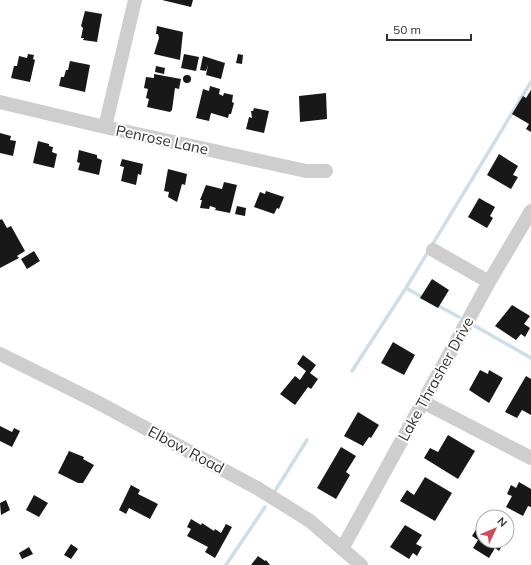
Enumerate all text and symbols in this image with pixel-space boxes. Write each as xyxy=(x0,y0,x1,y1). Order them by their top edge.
scale bar xyxy=(387,16,471,42)
text: 50 m xyxy=(393,22,421,37)
street label: Penrose Lane xyxy=(114,120,210,159)
street label: Lake Thrasher Drive xyxy=(394,313,478,444)
street label: Elbow Road xyxy=(145,422,228,478)
north arrow xyxy=(475,509,515,549)
text: N xyxy=(494,514,510,530)

